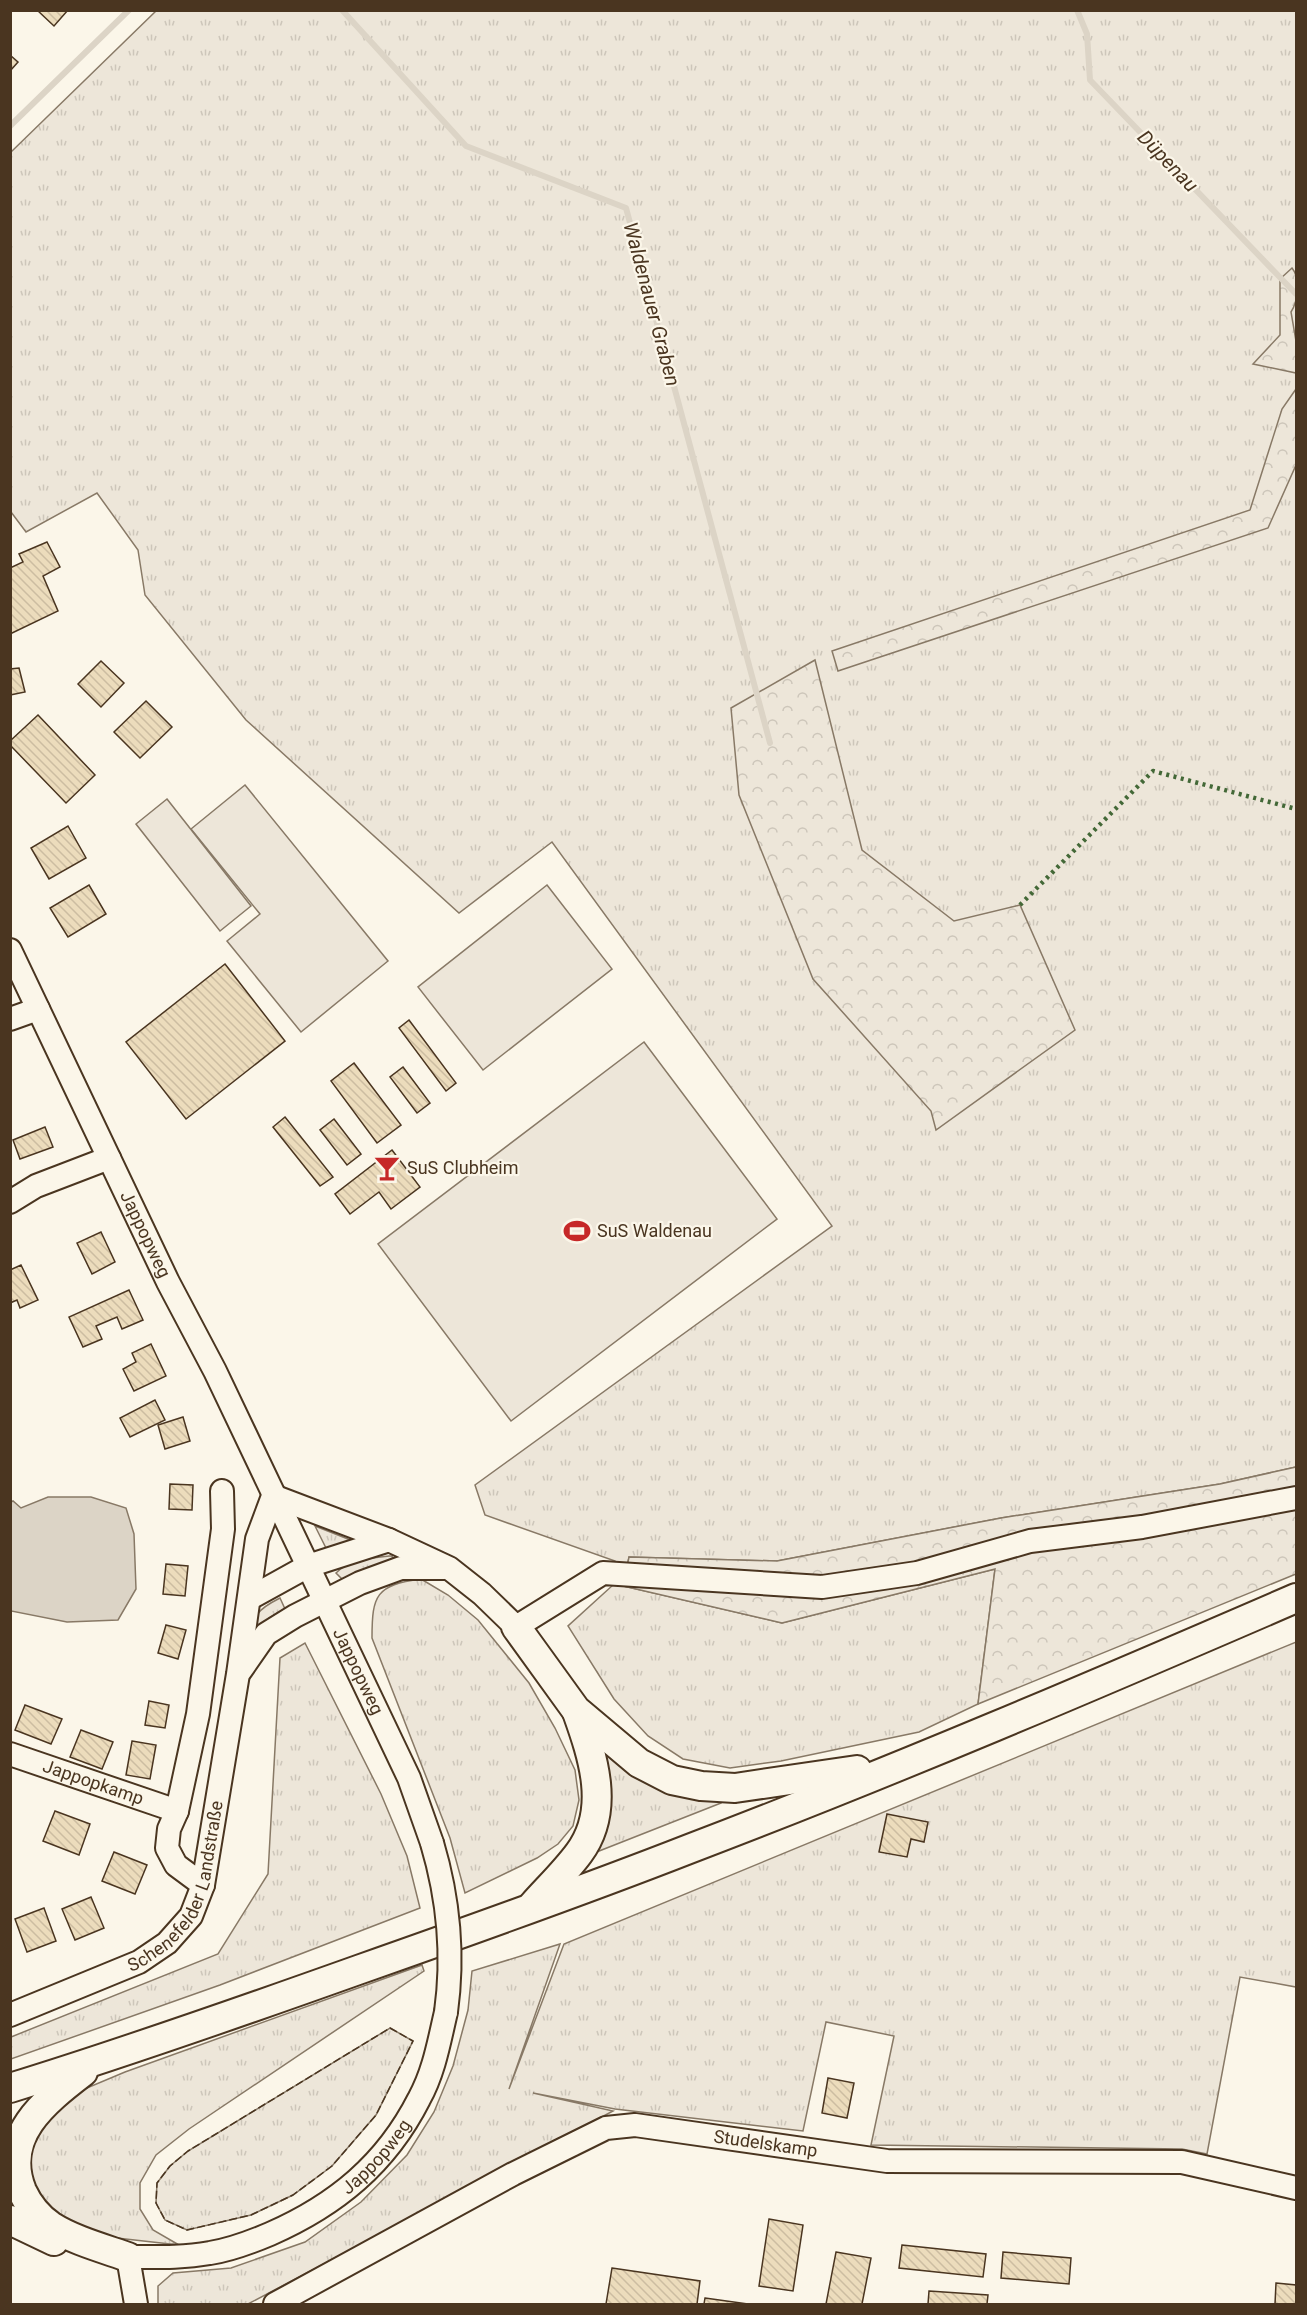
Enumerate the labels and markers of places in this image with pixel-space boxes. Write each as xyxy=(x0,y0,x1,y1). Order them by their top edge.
bar icon: SuS Clubheim xyxy=(372,1153,402,1183)
place label: SuS Clubheim xyxy=(407,1157,519,1178)
sports icon: SuS Waldenau xyxy=(562,1216,592,1246)
place label: SuS Waldenau xyxy=(597,1220,712,1241)

